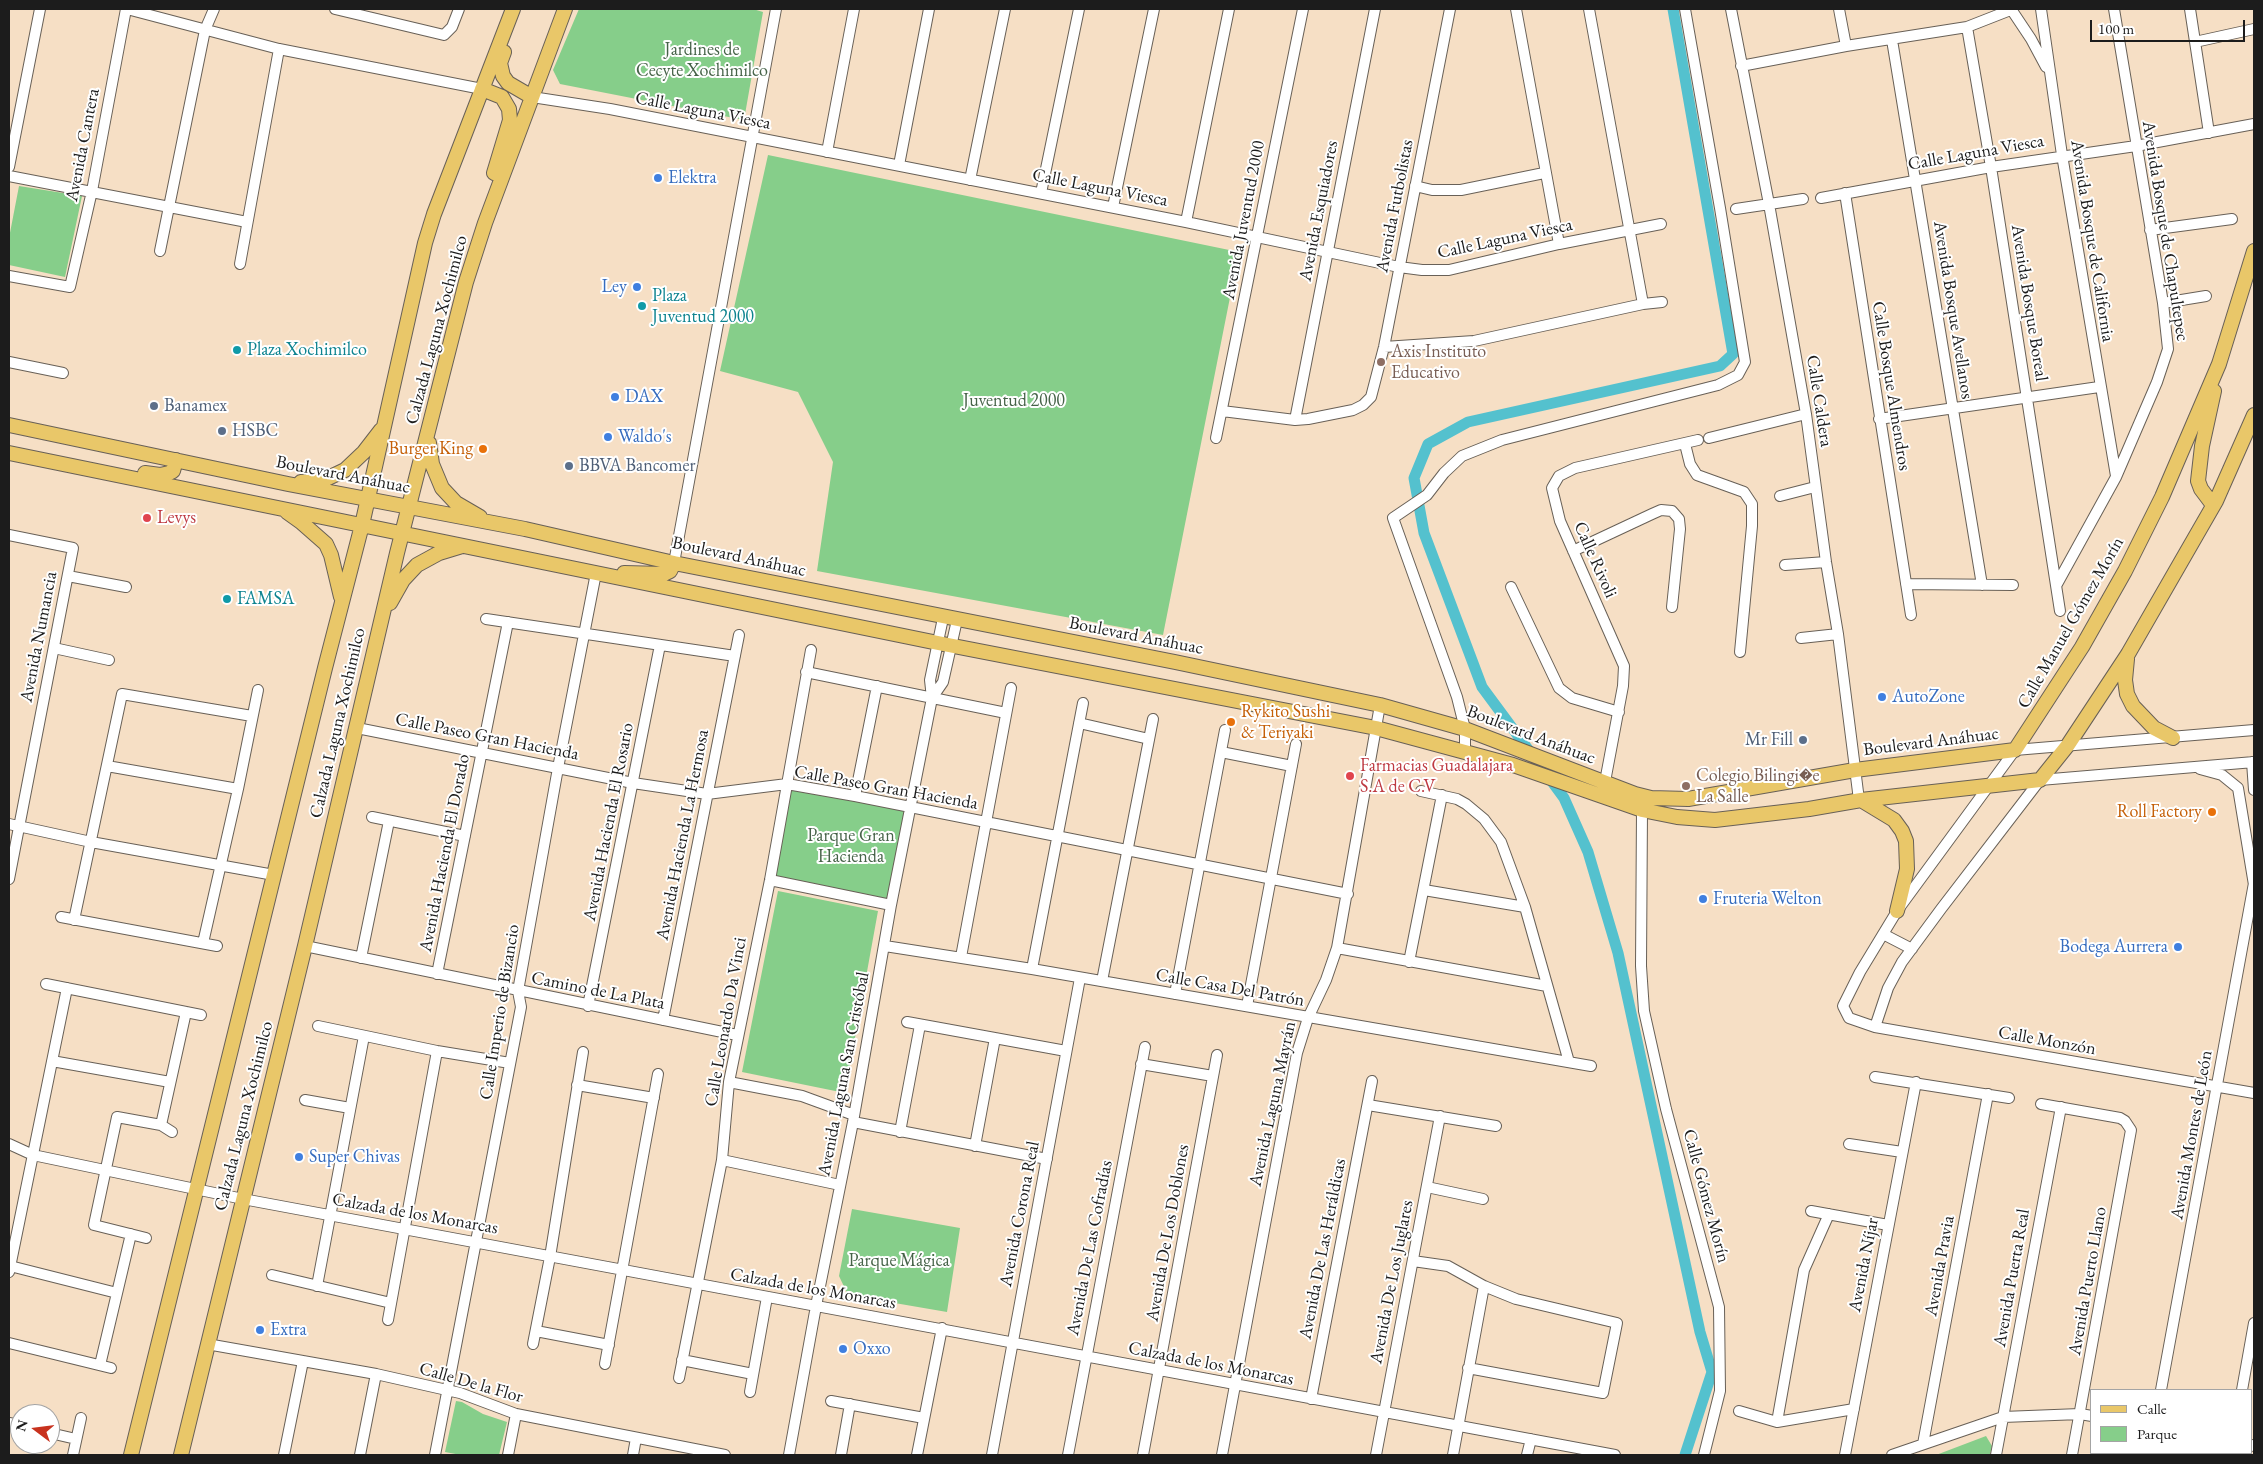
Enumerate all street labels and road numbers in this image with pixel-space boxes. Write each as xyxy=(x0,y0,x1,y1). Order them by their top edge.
street label: Avenida Cantera xyxy=(61,87,105,203)
street label: Calle Laguna Viesca xyxy=(633,87,773,135)
street label: Avenida Bosque de Chapultepec xyxy=(2137,119,2193,343)
street label: Calle Laguna Viesca xyxy=(1906,130,2046,176)
street label: Avenida Futbolistas xyxy=(1372,138,1418,274)
street label: Avenida Juventud 2000 xyxy=(1218,139,1270,301)
street label: Avenida Esquiadores xyxy=(1295,139,1343,283)
street label: Avenida Bosque de California xyxy=(2065,139,2119,343)
street label: Calle Laguna Viesca xyxy=(1030,164,1170,212)
street label: Calle Laguna Viesca xyxy=(1435,214,1575,264)
street label: Avenida Bosque Avellanos xyxy=(1928,219,1978,401)
street label: Avenida Bosque Boreal xyxy=(2006,223,2052,383)
street label: Calzada Laguna Xochimilco xyxy=(401,233,473,427)
street label: Calle Bosque Almendros xyxy=(1867,300,1915,472)
street label: Calle Caldera xyxy=(1801,353,1837,449)
street label: Boulevard Anáhuac xyxy=(274,451,412,499)
street label: Calle Rivoli xyxy=(1569,518,1621,602)
street label: Boulevard Anáhuac xyxy=(670,532,808,582)
street label: Calle Manuel Gómez Morín xyxy=(2013,533,2129,713)
street label: Avenida Numancia xyxy=(16,570,62,704)
street label: Boulevard Anáhuac xyxy=(1067,612,1205,660)
street label: Calzada Laguna Xochimilco xyxy=(306,626,370,820)
street label: Boulevard Anáhuac xyxy=(1464,701,1598,769)
street label: Calle Paseo Gran Hacienda xyxy=(393,709,581,765)
street label: Avenida Hacienda El Rosario xyxy=(579,721,639,923)
street label: Boulevard Anáhuac xyxy=(1862,723,2000,761)
street label: Avenida Hacienda La Hermosa xyxy=(652,728,714,942)
street label: Avenida Hacienda El Dorado xyxy=(415,752,475,954)
street label: Calle Paseo Gran Hacienda xyxy=(792,761,980,815)
street label: Calle Imperio de Bizancio xyxy=(475,923,525,1101)
street label: Calle Leonardo Da Vinci xyxy=(700,936,752,1108)
street label: Calle Casa Del Patrón xyxy=(1154,964,1306,1012)
street label: Camino de La Plata xyxy=(529,967,667,1015)
street label: Avenida Laguna San Cristóbal xyxy=(814,970,874,1178)
street label: Calzada Laguna Xochimilco xyxy=(210,1019,278,1213)
street label: Avenida Laguna Mayrán xyxy=(1245,1019,1301,1189)
street label: Calle Monzón xyxy=(1997,1022,2097,1060)
street label: Avenida Montes de León xyxy=(2166,1049,2218,1221)
street label: Calle Gómez Morín xyxy=(1678,1127,1734,1265)
street label: Avenida Corona Real xyxy=(995,1139,1045,1289)
street label: Avenida De Los Doblones xyxy=(1142,1143,1194,1323)
street label: Avenida De Las Heráldicas xyxy=(1295,1157,1351,1341)
street label: Avenida De Las Cofradías xyxy=(1062,1159,1118,1337)
street label: Calzada de los Monarcas xyxy=(330,1189,500,1239)
street label: Avenida De Los Juglares xyxy=(1366,1198,1418,1366)
street label: Avenida Puerto Llano xyxy=(2064,1205,2112,1357)
street label: Avenida Puerta Real xyxy=(1989,1207,2035,1349)
street label: Avenida Pravia xyxy=(1921,1214,1959,1318)
street label: Avenida Níjar xyxy=(1844,1216,1884,1314)
street label: Calzada de los Monarcas xyxy=(728,1264,898,1314)
street label: Calzada de los Monarcas xyxy=(1126,1337,1296,1391)
street label: Calle De la Flor xyxy=(417,1358,525,1408)

